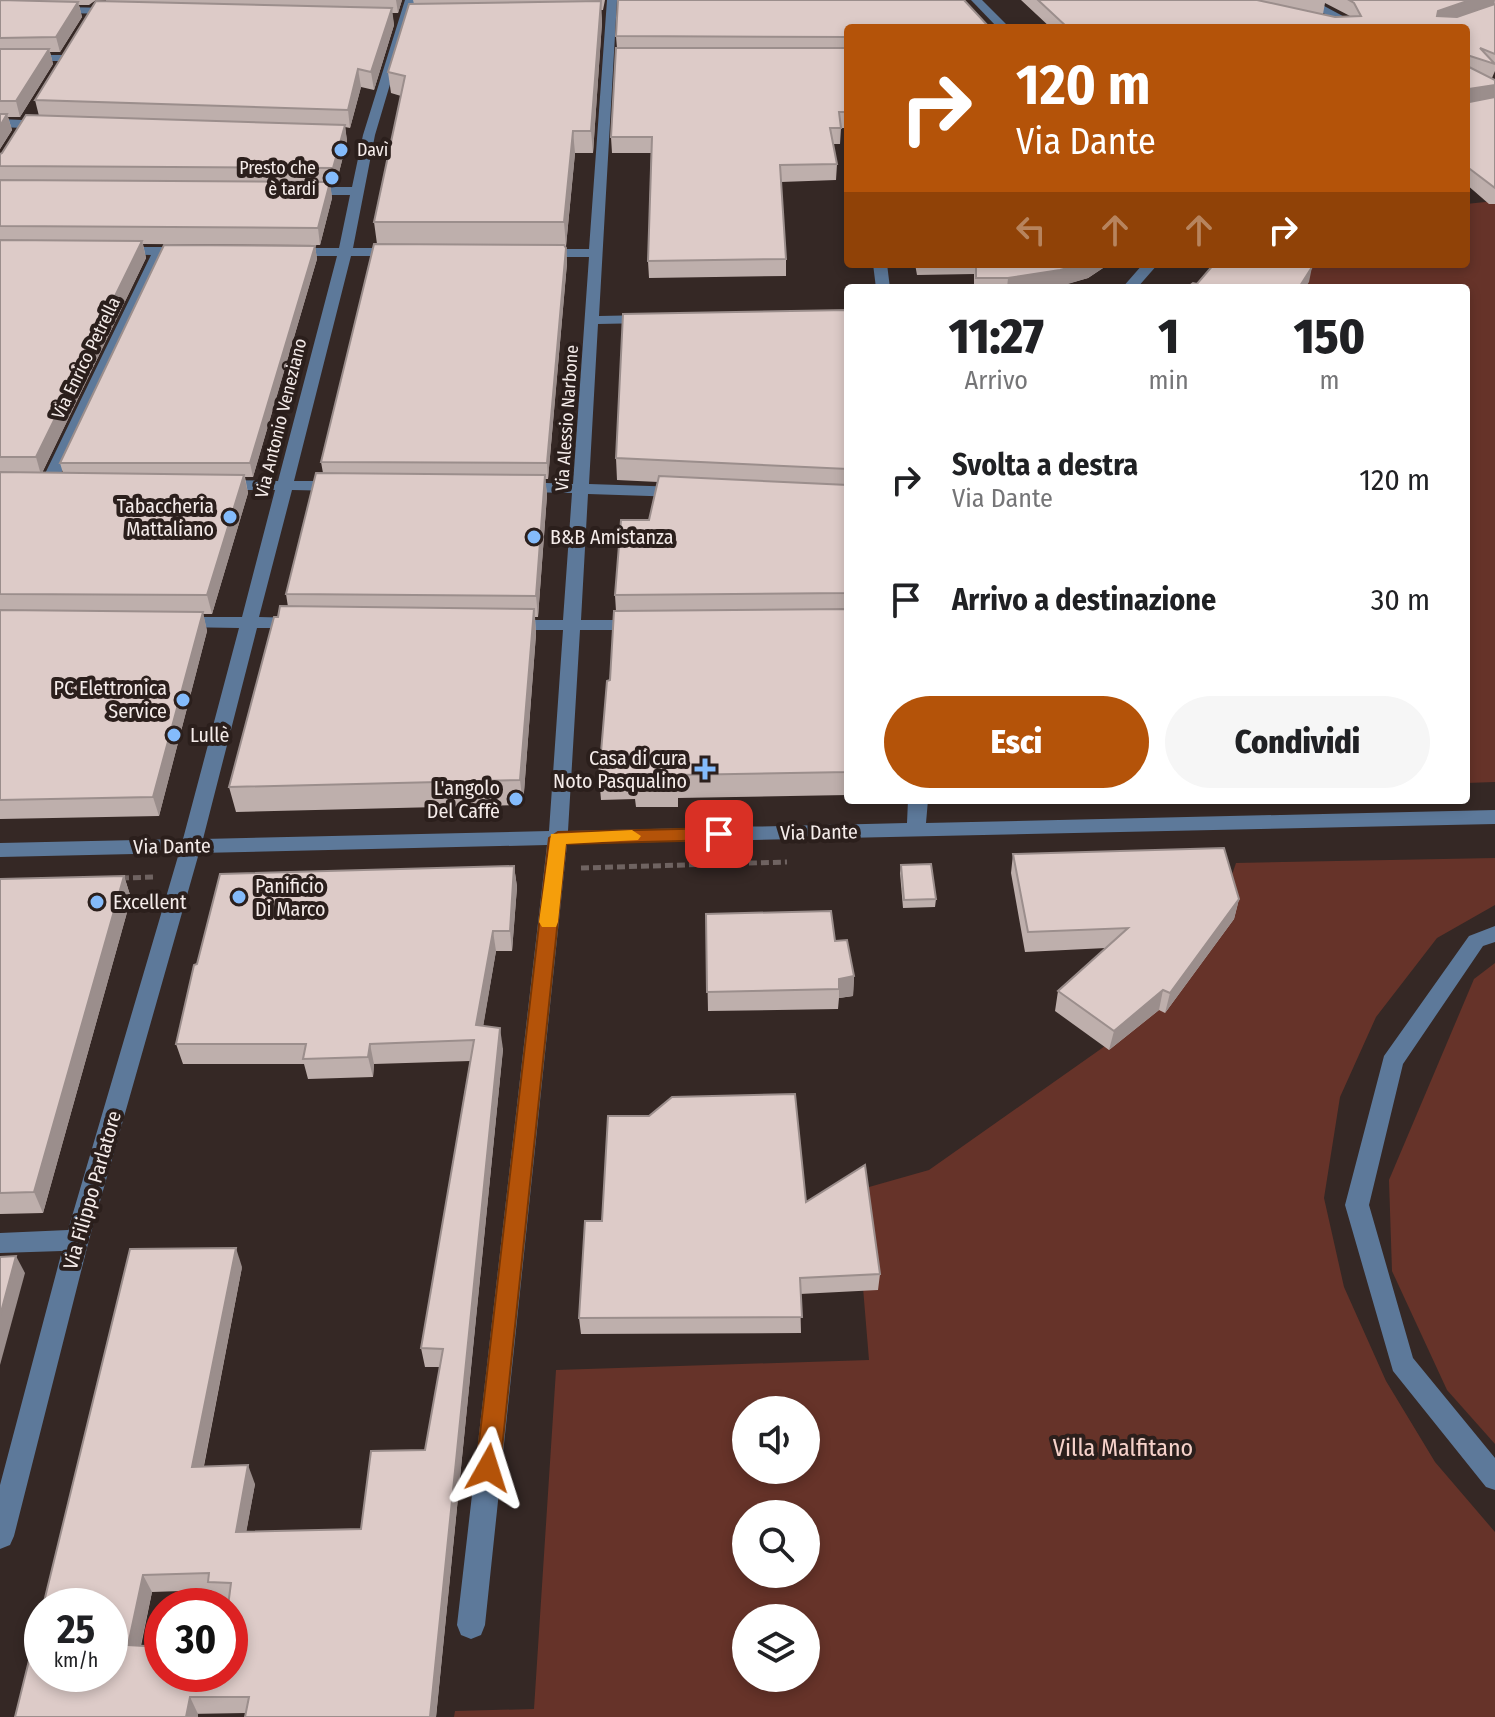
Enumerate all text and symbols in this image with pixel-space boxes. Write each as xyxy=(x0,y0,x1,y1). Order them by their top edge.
text: 120 m xyxy=(1016,52,1151,119)
icon: right xyxy=(884,56,988,160)
text: Via Dante xyxy=(1016,120,1156,164)
place label: Davì xyxy=(357,139,389,161)
marker: Davì xyxy=(332,141,350,159)
place label: Presto che è tardi xyxy=(239,157,316,200)
marker: Presto che è tardi xyxy=(323,169,341,187)
icon: left xyxy=(1009,208,1053,252)
icon: ahead xyxy=(1093,208,1137,252)
icon: ahead xyxy=(1177,208,1221,252)
icon: right xyxy=(1261,208,1305,252)
street label: Via Enrico Petrella xyxy=(47,293,125,423)
text: 11:27 xyxy=(949,308,1044,366)
text: 1 xyxy=(1158,308,1179,366)
text: 150 xyxy=(1294,308,1365,366)
street label: Via Antonio Veneziano xyxy=(251,336,311,500)
street label: Via Alessio Narbone xyxy=(551,344,583,492)
text: Arrivo xyxy=(965,365,1028,396)
text: min xyxy=(1149,365,1189,396)
text: m xyxy=(1319,365,1339,396)
text: Svolta a destra xyxy=(952,447,1138,483)
icon: right xyxy=(884,458,928,502)
text: 120 m xyxy=(1359,462,1430,498)
text: Via Dante xyxy=(952,483,1053,514)
place label: Tabaccheria Mattaliano xyxy=(117,494,214,541)
marker: Tabaccheria Mattaliano xyxy=(221,508,239,526)
place label: B&B Amistanza xyxy=(550,525,674,549)
marker: B&B Amistanza xyxy=(525,528,543,546)
icon: arrive xyxy=(884,578,928,622)
text: Arrivo a destinazione xyxy=(952,582,1216,618)
text: 30 m xyxy=(1371,582,1430,618)
place label: PC Elettronica Service xyxy=(54,676,167,723)
marker: PC Elettronica Service xyxy=(174,691,192,709)
button: Esci xyxy=(884,696,1149,788)
button: Condividi xyxy=(1165,696,1430,788)
place label: Lullè xyxy=(190,723,229,747)
marker: Lullè xyxy=(165,726,183,744)
place label: Casa di cura Noto Pasqualino xyxy=(553,746,687,793)
marker: Casa di cura Noto Pasqualino xyxy=(694,758,716,780)
place label: L'angolo Del Caffè xyxy=(427,776,500,823)
marker: L'angolo Del Caffè xyxy=(507,790,525,808)
pin xyxy=(685,800,753,868)
icon: arrive xyxy=(697,812,741,856)
street label: Via Dante xyxy=(780,819,858,845)
street label: Via Dante xyxy=(133,833,211,859)
place label: Panificio Di Marco xyxy=(255,874,326,921)
marker: Panificio Di Marco xyxy=(230,888,248,906)
place label: Excellent xyxy=(113,890,187,914)
marker: Excellent xyxy=(88,893,106,911)
street label: Via Filippo Parlatore xyxy=(58,1108,126,1272)
map controls xyxy=(732,1396,820,1692)
button: sound xyxy=(732,1396,820,1484)
position arrow xyxy=(446,1426,530,1510)
park label: Villa Malfitano xyxy=(1053,1434,1193,1462)
button: search xyxy=(732,1500,820,1588)
speed limit sign: 30 xyxy=(144,1588,248,1692)
button: layers xyxy=(732,1604,820,1692)
text: 25 xyxy=(57,1606,95,1654)
text: km/h xyxy=(54,1648,98,1672)

